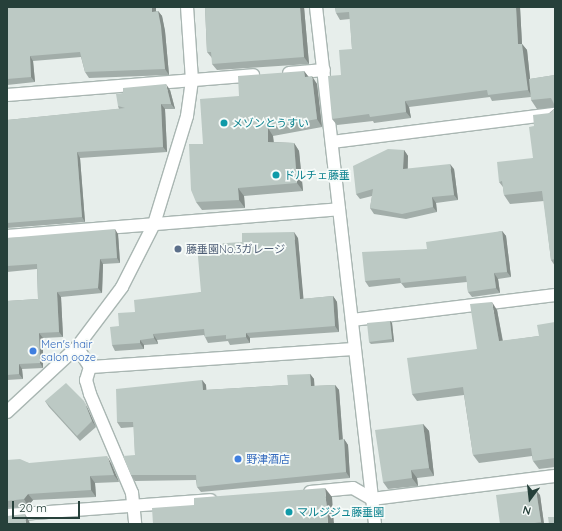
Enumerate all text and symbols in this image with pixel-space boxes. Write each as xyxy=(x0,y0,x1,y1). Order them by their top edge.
place label: メゾンとうすい xyxy=(232,116,309,130)
marker: メゾンとうすい xyxy=(219,118,229,128)
place label: ドルチェ藤垂 xyxy=(284,168,350,182)
marker: ドルチェ藤垂 xyxy=(271,170,281,180)
place label: 藤垂園No.3ガレージ xyxy=(186,242,285,256)
marker: 藤垂園No.3ガレージ xyxy=(173,244,183,254)
place label: Men's hair salon ooze xyxy=(41,338,96,364)
marker: Men's hair salon ooze xyxy=(28,346,38,356)
place label: 野津酒店 xyxy=(246,452,290,466)
marker: 野津酒店 xyxy=(233,454,243,464)
north arrow xyxy=(510,479,550,519)
scale bar xyxy=(14,493,82,519)
text: 20 m xyxy=(19,500,47,515)
text: N xyxy=(521,503,533,518)
place label: マルジジュ藤垂園 xyxy=(297,505,385,519)
marker: マルジジュ藤垂園 xyxy=(284,507,294,517)

